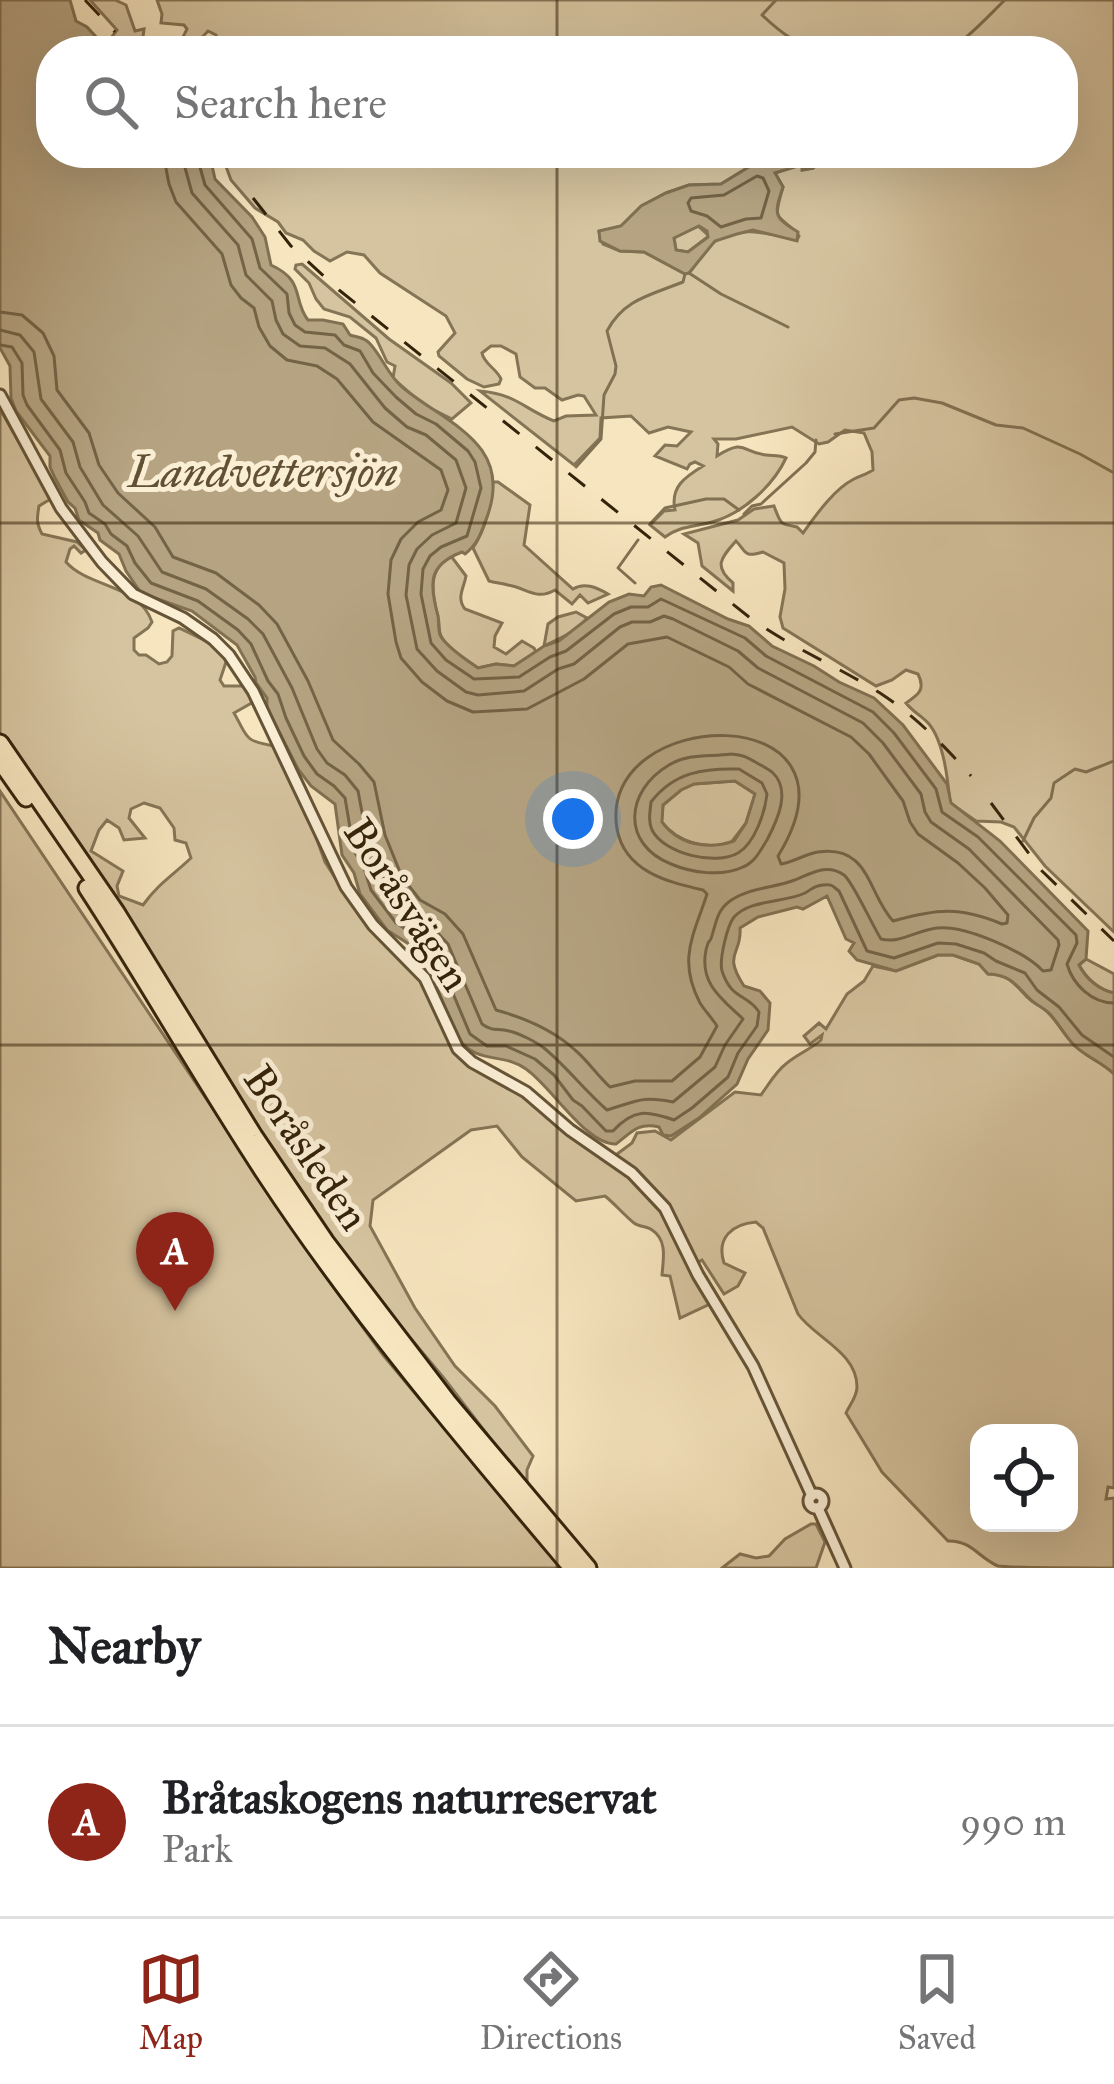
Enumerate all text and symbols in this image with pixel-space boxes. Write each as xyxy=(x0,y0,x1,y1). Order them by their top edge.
search box xyxy=(36,36,1078,168)
icon: search xyxy=(78,69,144,135)
text: Search here xyxy=(174,75,387,130)
water label: Landvettersjön xyxy=(126,444,398,499)
your location xyxy=(543,789,603,849)
street label: Boråsvägen xyxy=(332,808,482,1001)
street label: Boråsleden xyxy=(232,1055,380,1240)
pin: A xyxy=(136,1212,214,1311)
map controls xyxy=(970,1424,1078,1532)
button: locate xyxy=(970,1424,1078,1532)
text: Nearby xyxy=(48,1615,200,1677)
text: Bråtaskogens naturreservat xyxy=(162,1770,657,1825)
text: A xyxy=(74,1798,100,1846)
text: 990 m xyxy=(960,1798,1066,1846)
text: Park xyxy=(162,1825,233,1873)
tab: Map xyxy=(138,1946,204,2058)
tab: Directions xyxy=(480,1946,622,2058)
tab: Saved xyxy=(898,1946,976,2058)

